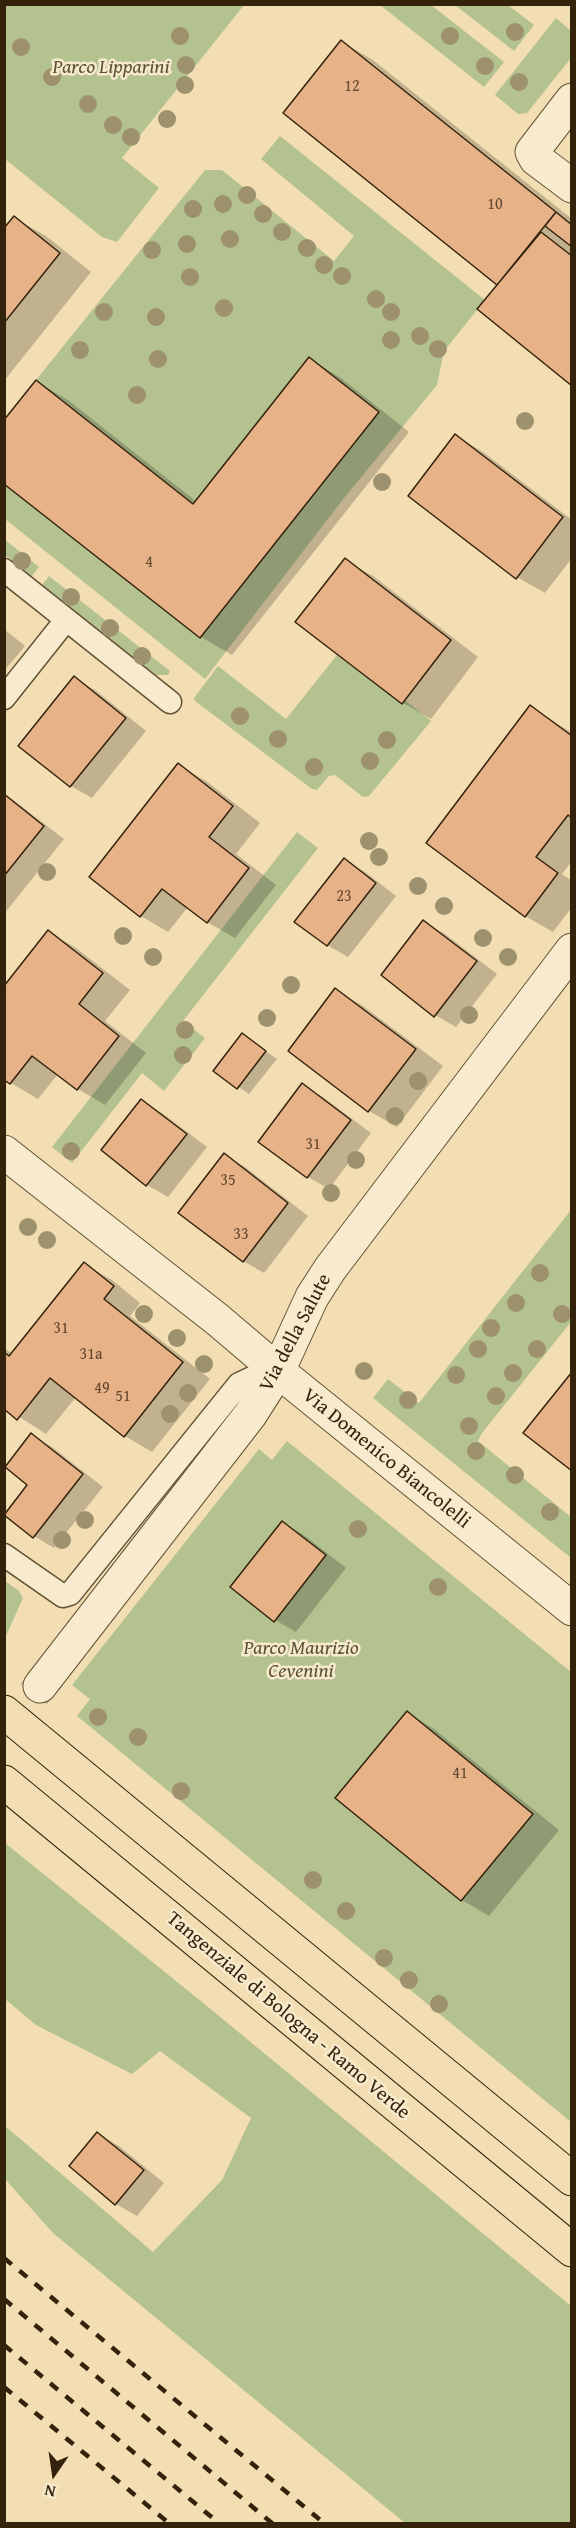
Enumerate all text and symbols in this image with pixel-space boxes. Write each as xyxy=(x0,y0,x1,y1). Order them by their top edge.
park label: Parco Lipparini xyxy=(52,56,170,80)
house number: 12 xyxy=(344,77,360,97)
house number: 10 xyxy=(487,195,503,215)
house number: 4 xyxy=(145,553,153,573)
house number: 23 xyxy=(336,887,352,907)
house number: 31 xyxy=(305,1135,321,1155)
house number: 35 xyxy=(220,1171,236,1191)
house number: 33 xyxy=(233,1225,249,1245)
street label: Via della Salute xyxy=(255,1270,337,1396)
house number: 31 xyxy=(53,1319,69,1339)
house number: 31a xyxy=(80,1345,102,1365)
house number: 49 xyxy=(94,1379,110,1399)
street label: Via Domenico Biancolelli xyxy=(297,1384,475,1534)
house number: 51 xyxy=(115,1387,131,1407)
park label: Parco Maurizio Cevenini xyxy=(244,1637,358,1684)
house number: 41 xyxy=(452,1764,468,1784)
street label: Tangenziale di Bologna - Ramo Verde xyxy=(161,1907,415,2125)
north arrow xyxy=(24,2444,84,2504)
text: N xyxy=(42,2479,58,2504)

